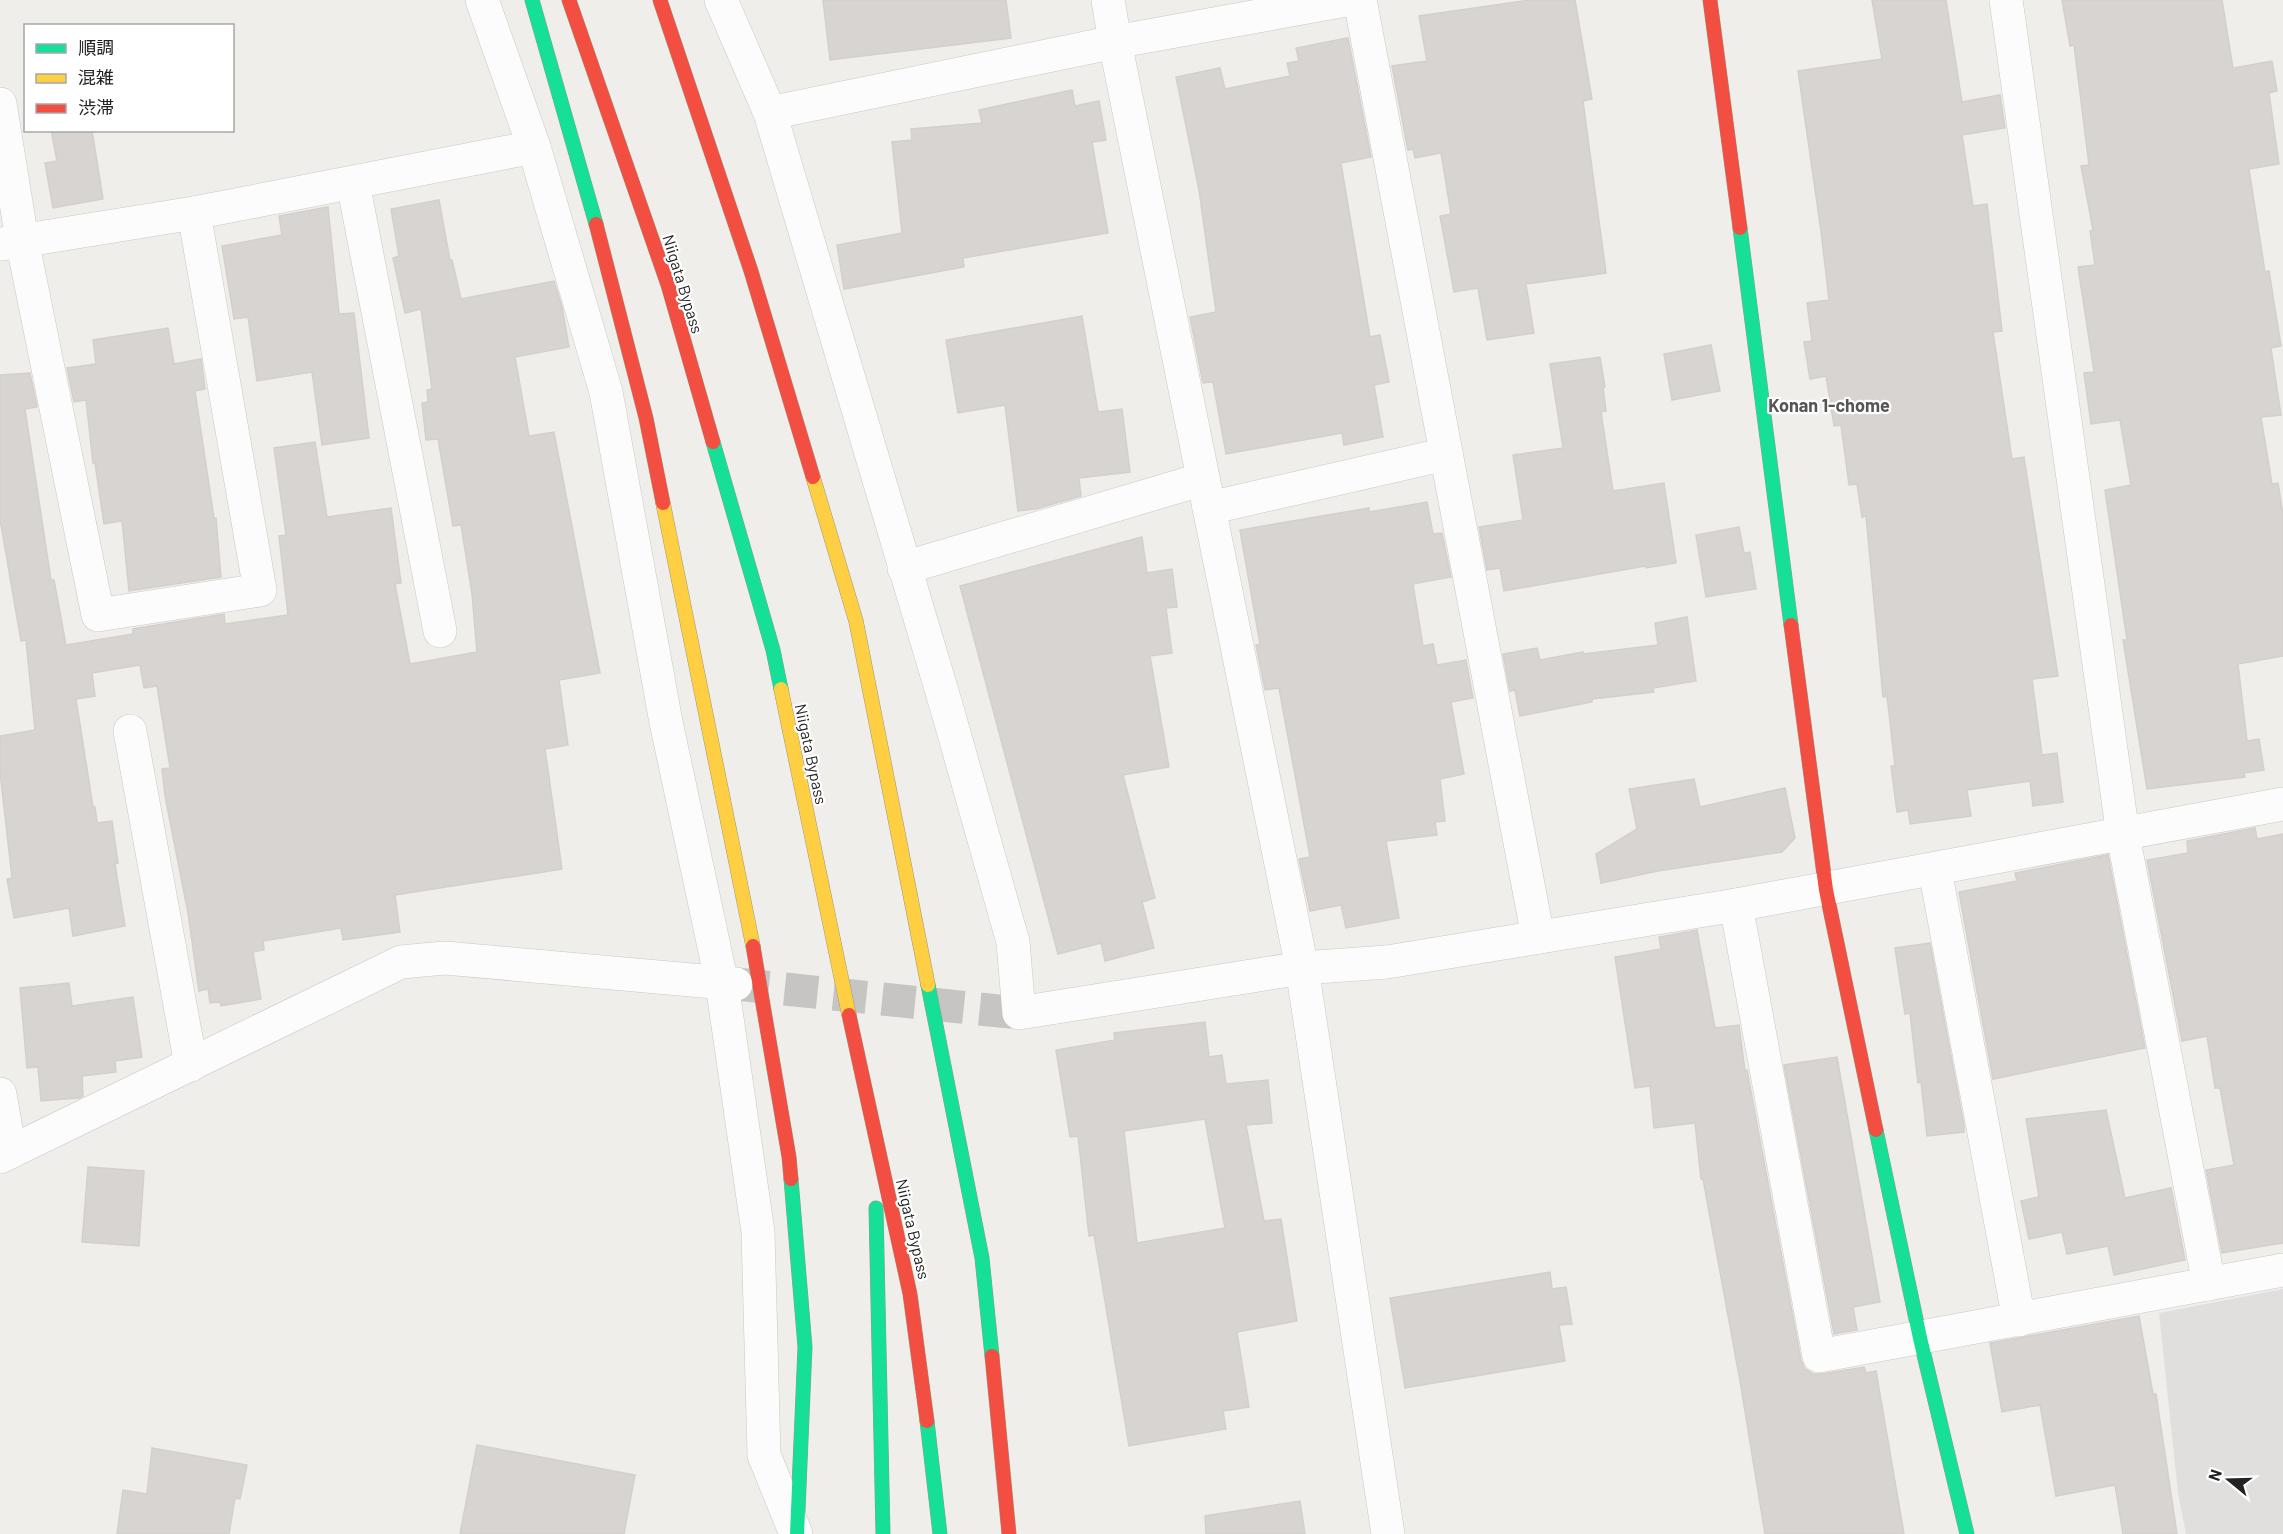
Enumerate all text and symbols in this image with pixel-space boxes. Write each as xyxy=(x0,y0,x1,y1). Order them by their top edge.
legend xyxy=(24,24,234,132)
text: 順調 xyxy=(78,36,114,58)
text: 混雑 xyxy=(78,66,114,88)
text: 渋滞 xyxy=(78,96,114,118)
street label: Niigata Bypass xyxy=(659,232,708,336)
district label: Konan 1-chome xyxy=(1768,394,1890,416)
street label: Niigata Bypass xyxy=(792,702,831,806)
street label: Niigata Bypass xyxy=(893,1177,934,1281)
north arrow xyxy=(2199,1450,2259,1510)
text: N xyxy=(2204,1467,2225,1483)

